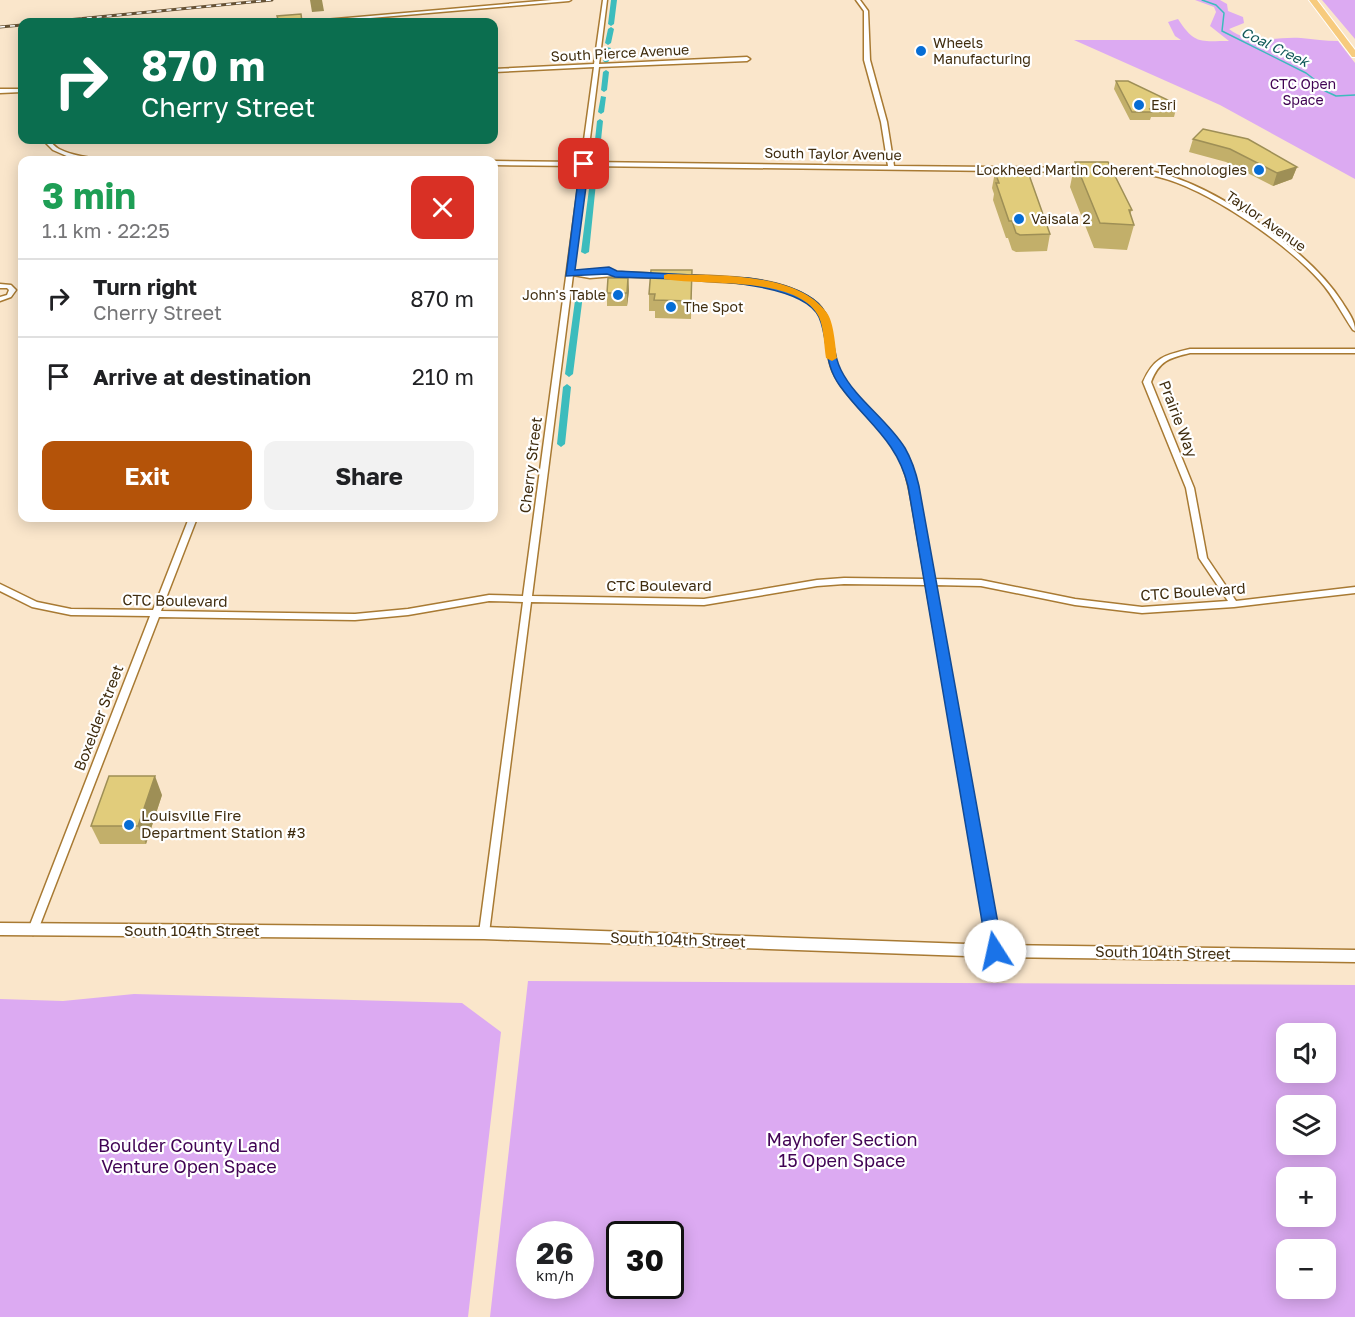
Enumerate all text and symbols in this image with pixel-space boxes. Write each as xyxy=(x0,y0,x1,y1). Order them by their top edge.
water label: Coal Creek xyxy=(1239,23,1314,71)
place label: Wheels Manufacturing xyxy=(933,34,1031,67)
text: 870 m xyxy=(141,40,265,90)
street label: South Pierce Avenue xyxy=(550,40,690,65)
icon: right xyxy=(42,42,120,120)
marker: Wheels Manufacturing xyxy=(914,44,928,58)
park label: CTC Open Space xyxy=(1270,75,1336,108)
text: Cherry Street xyxy=(141,91,315,123)
place label: Esri xyxy=(1151,96,1176,113)
marker: Esri xyxy=(1132,98,1146,112)
pin xyxy=(558,138,609,189)
street label: South Taylor Avenue xyxy=(764,144,902,163)
icon: arrive xyxy=(567,147,600,180)
place label: Lockheed Martin Coherent Technologies xyxy=(976,161,1247,178)
marker: Lockheed Martin Coherent Technologies xyxy=(1252,163,1266,177)
text: 3 min xyxy=(42,174,136,217)
button: close xyxy=(411,176,474,239)
street label: Taylor Avenue xyxy=(1223,187,1310,255)
place label: Vaisala 2 xyxy=(1031,210,1091,227)
marker: Vaisala 2 xyxy=(1012,212,1026,226)
text: 1.1 km · 22:25 xyxy=(42,218,170,242)
text: Turn right xyxy=(93,273,197,300)
icon: right xyxy=(42,282,75,315)
text: 870 m xyxy=(410,285,474,312)
place label: John's Table xyxy=(522,286,606,303)
marker: John's Table xyxy=(611,288,625,302)
place label: The Spot xyxy=(683,298,743,315)
text: Cherry Street xyxy=(93,300,222,324)
marker: The Spot xyxy=(664,300,678,314)
icon: arrive xyxy=(42,360,75,393)
text: Arrive at destination xyxy=(93,363,311,390)
text: 210 m xyxy=(412,363,474,390)
street label: Prairie Way xyxy=(1156,378,1202,460)
street label: Cherry Street xyxy=(515,416,545,514)
button: Exit xyxy=(42,441,252,510)
button: Share xyxy=(264,441,474,510)
street label: CTC Boulevard xyxy=(606,576,712,594)
street label: CTC Boulevard xyxy=(1140,578,1246,604)
street label: CTC Boulevard xyxy=(122,590,228,610)
street label: Boxelder Street xyxy=(70,662,127,773)
place label: Louisville Fire Department Station #3 xyxy=(141,806,305,841)
marker: Louisville Fire Department Station #3 xyxy=(122,818,136,832)
position arrow xyxy=(963,919,1027,983)
street label: South 104th Street xyxy=(124,921,260,939)
street label: South 104th Street xyxy=(610,928,746,950)
street label: South 104th Street xyxy=(1095,942,1231,962)
map controls xyxy=(1276,1023,1336,1299)
button: sound xyxy=(1276,1023,1336,1083)
button: layers xyxy=(1276,1095,1336,1155)
park label: Mayhofer Section 15 Open Space xyxy=(766,1128,918,1171)
park label: Boulder County Land Venture Open Space xyxy=(98,1134,280,1177)
button: + xyxy=(1276,1167,1336,1227)
speed limit sign: 30 xyxy=(606,1221,684,1299)
text: 26 xyxy=(536,1235,574,1271)
button: − xyxy=(1276,1239,1336,1299)
text: km/h xyxy=(536,1266,574,1284)

